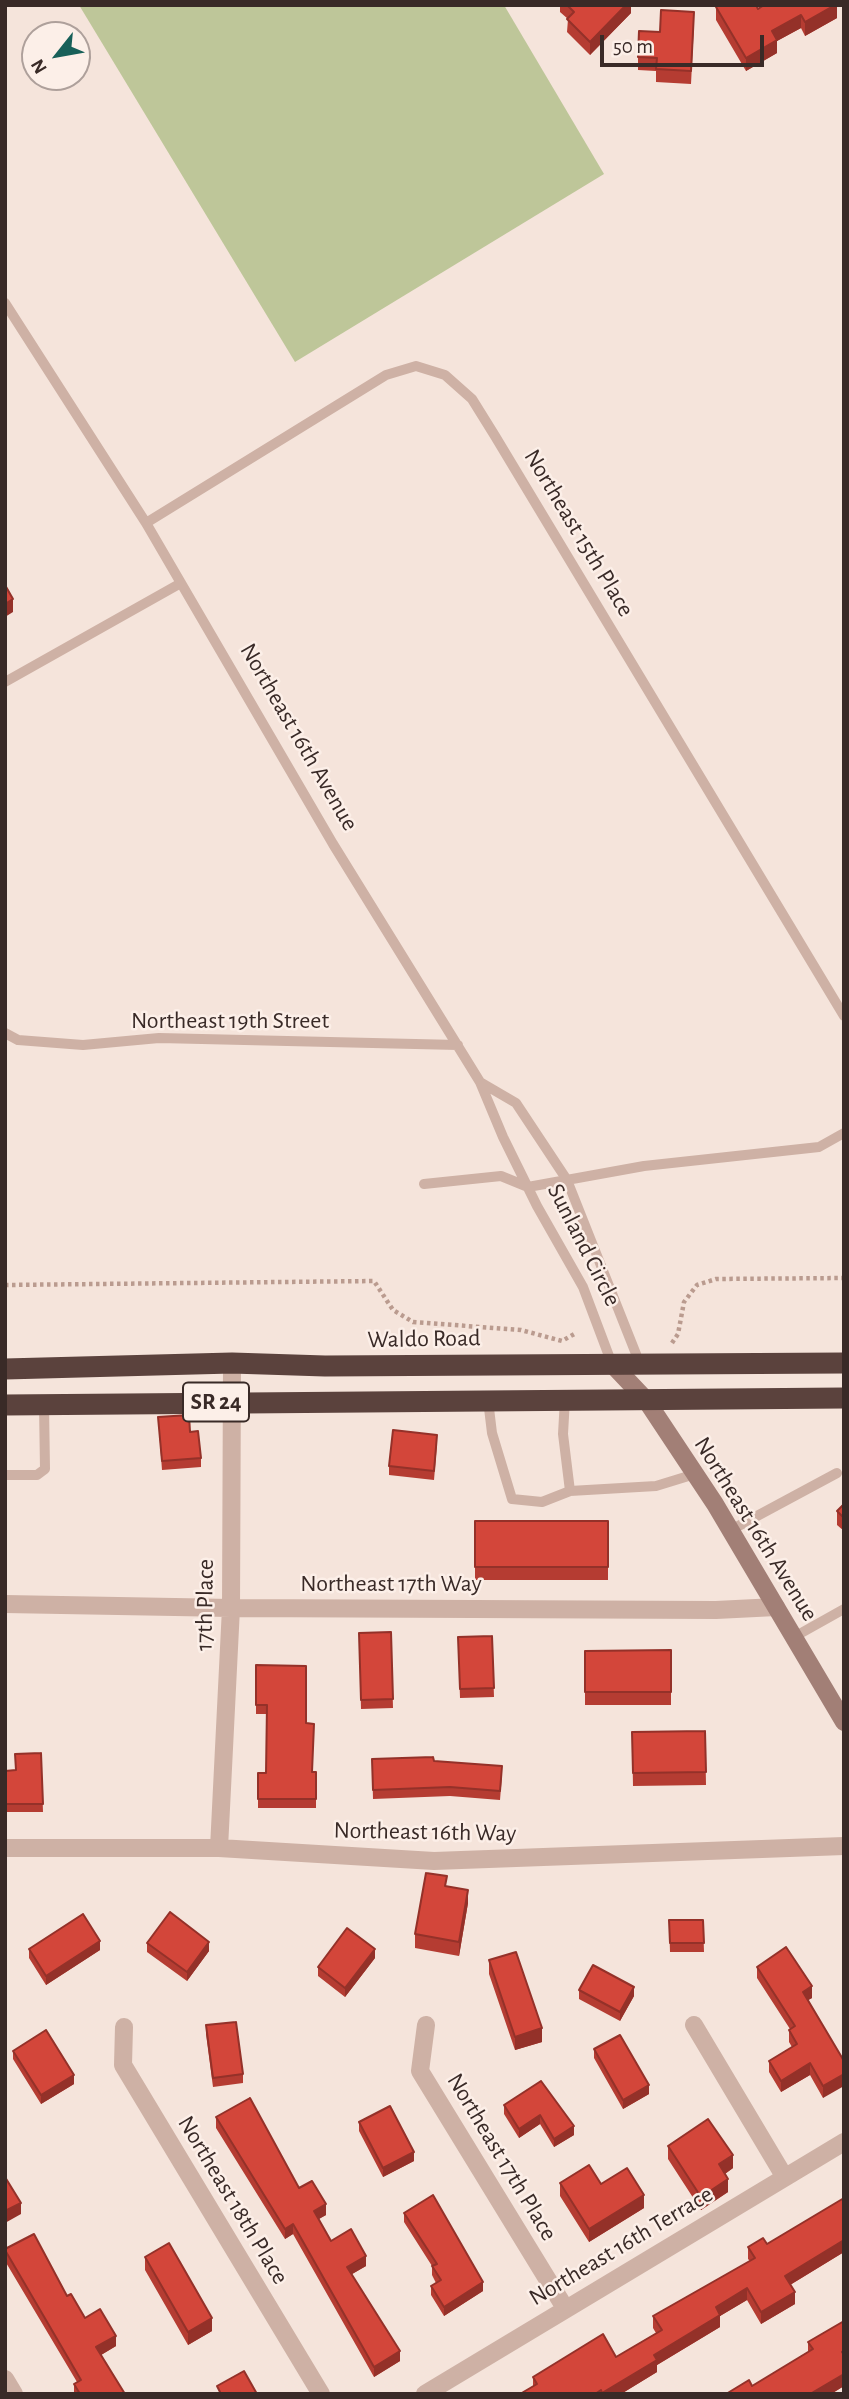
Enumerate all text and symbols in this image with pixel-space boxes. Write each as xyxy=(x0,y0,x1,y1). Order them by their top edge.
north arrow xyxy=(21,21,91,91)
scale bar xyxy=(604,21,768,65)
text: 50 m xyxy=(613,36,653,57)
text: N xyxy=(28,55,51,77)
street label: Northeast 15th Place xyxy=(518,444,640,622)
street label: Northeast 16th Avenue xyxy=(234,638,364,836)
street label: Northeast 19th Street xyxy=(131,1007,329,1035)
street label: Sunland Circle xyxy=(541,1179,627,1311)
street label: Waldo Road xyxy=(367,1324,481,1354)
road number: SR 24 xyxy=(183,1382,249,1422)
street label: Northeast 16th Avenue xyxy=(688,1432,824,1626)
street label: 17th Place xyxy=(190,1559,220,1651)
street label: Northeast 17th Way xyxy=(300,1570,482,1598)
street label: Northeast 16th Way xyxy=(333,1816,517,1848)
street label: Northeast 17th Place xyxy=(441,2068,563,2246)
street label: Northeast 18th Place xyxy=(171,2111,295,2289)
street label: Northeast 16th Terrace xyxy=(524,2180,718,2312)

